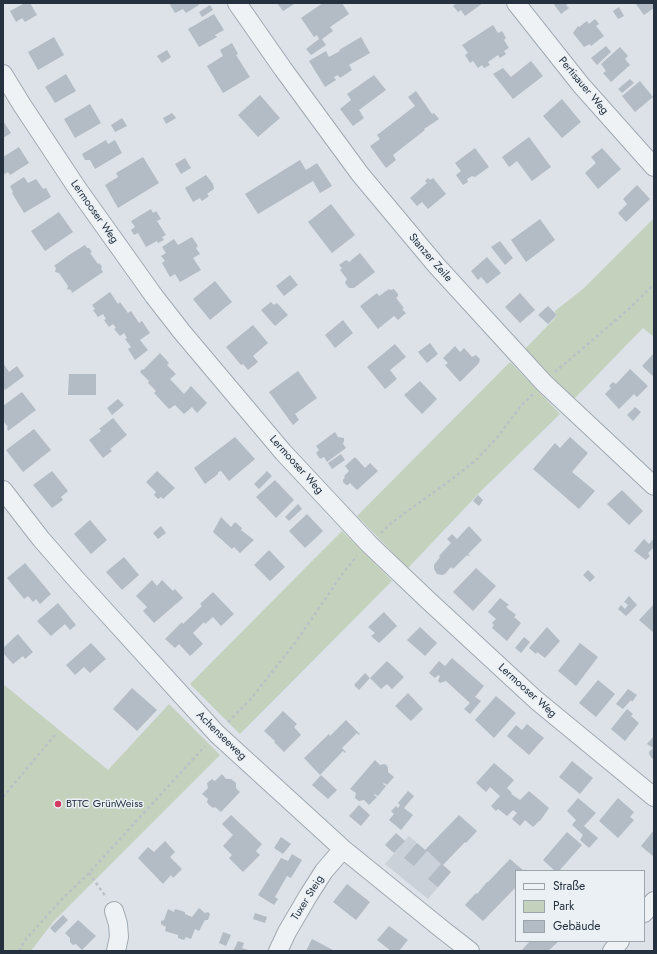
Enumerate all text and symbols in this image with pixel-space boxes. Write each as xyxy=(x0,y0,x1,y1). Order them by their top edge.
street label: Pertisauer Weg xyxy=(555,55,611,117)
street label: Lermooser Weg xyxy=(67,178,121,246)
street label: Stanzer Zeile xyxy=(405,231,455,285)
street label: Lermooser Weg xyxy=(266,433,326,497)
street label: Lermooser Weg xyxy=(495,661,559,721)
street label: Achenseeweg xyxy=(193,709,249,763)
place label: BTTC GrünWeiss xyxy=(66,797,143,811)
marker: BTTC GrünWeiss xyxy=(53,799,63,809)
legend xyxy=(515,870,645,942)
street label: Tuxer Steig xyxy=(289,873,327,923)
text: Straße xyxy=(553,877,585,895)
text: Park xyxy=(553,897,574,915)
text: Gebäude xyxy=(553,917,600,935)

